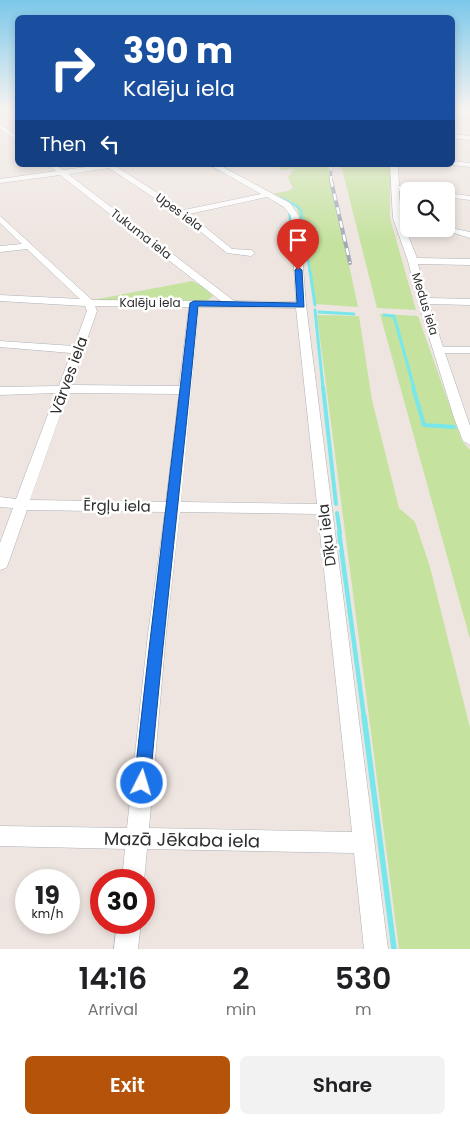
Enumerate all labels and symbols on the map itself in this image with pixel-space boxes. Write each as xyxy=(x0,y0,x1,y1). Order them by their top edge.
street label: Upes iela xyxy=(152,189,206,235)
street label: Tukuma iela xyxy=(107,204,175,263)
pin xyxy=(277,219,319,270)
street label: Medus iela xyxy=(408,271,443,337)
street label: Kalēju iela xyxy=(119,294,181,311)
street label: Vārves iela xyxy=(45,334,92,418)
street label: Ērgļu iela xyxy=(83,494,151,517)
street label: Dīķu iela xyxy=(312,503,341,567)
position arrow xyxy=(115,756,167,808)
street label: Mazā Jēkaba iela xyxy=(104,826,260,853)
speed limit sign: 30 xyxy=(90,869,155,934)

